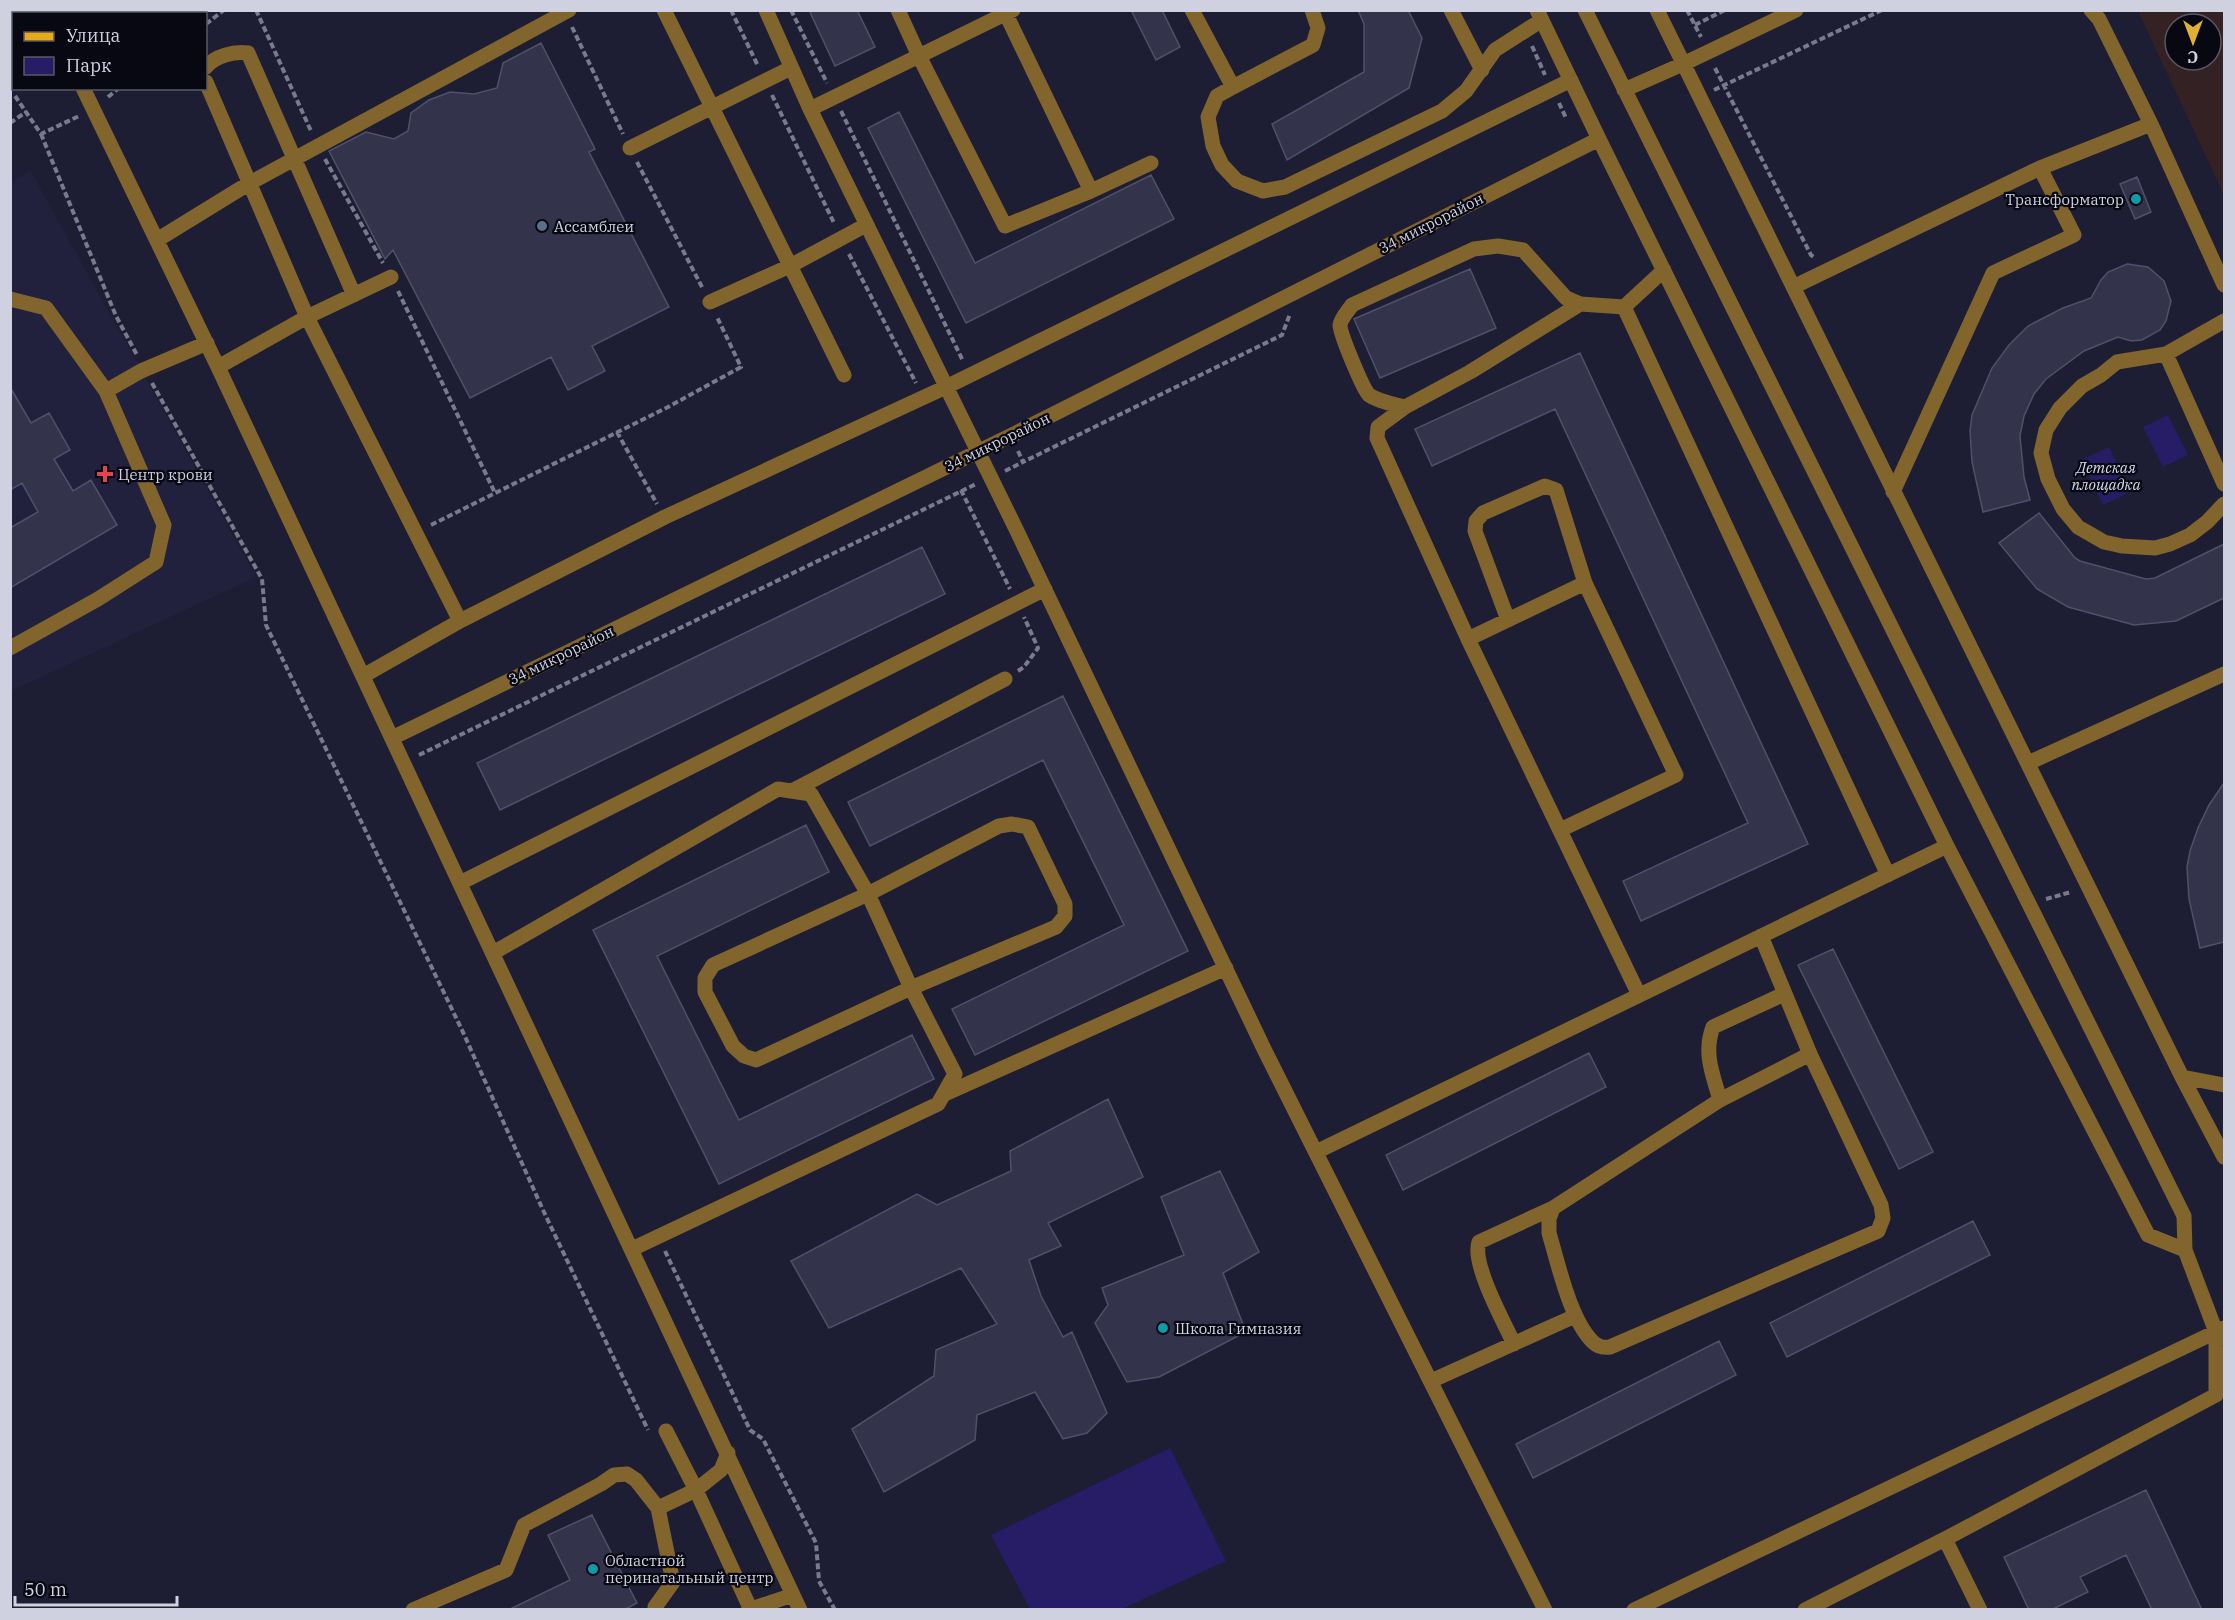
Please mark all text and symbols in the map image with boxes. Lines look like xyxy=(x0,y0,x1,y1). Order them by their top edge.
legend xyxy=(12,12,207,90)
north arrow xyxy=(2163,12,2223,72)
text: Улица xyxy=(66,24,121,47)
text: С xyxy=(2188,47,2198,67)
text: Парк xyxy=(66,54,112,77)
street label: 34 микрорайон xyxy=(1375,188,1487,258)
place label: Трансформатор xyxy=(2005,190,2124,209)
marker: Трансформатор xyxy=(2129,192,2143,206)
place label: Ассамблеи xyxy=(554,217,634,236)
marker: Ассамблеи xyxy=(535,219,549,233)
street label: 34 микрорайон xyxy=(941,408,1053,476)
park label: Детская площадка xyxy=(2071,458,2141,494)
marker: Центр крови xyxy=(96,465,114,483)
place label: Центр крови xyxy=(118,465,213,484)
street label: 34 микрорайон xyxy=(505,621,617,689)
place label: Школа Гимназия xyxy=(1175,1319,1301,1338)
marker: Школа Гимназия xyxy=(1156,1321,1170,1335)
place label: Областной перинатальный центр xyxy=(605,1551,774,1587)
marker: Областной перинатальный центр xyxy=(586,1562,600,1576)
scale bar xyxy=(15,1569,177,1607)
text: 50 m xyxy=(24,1578,67,1601)

